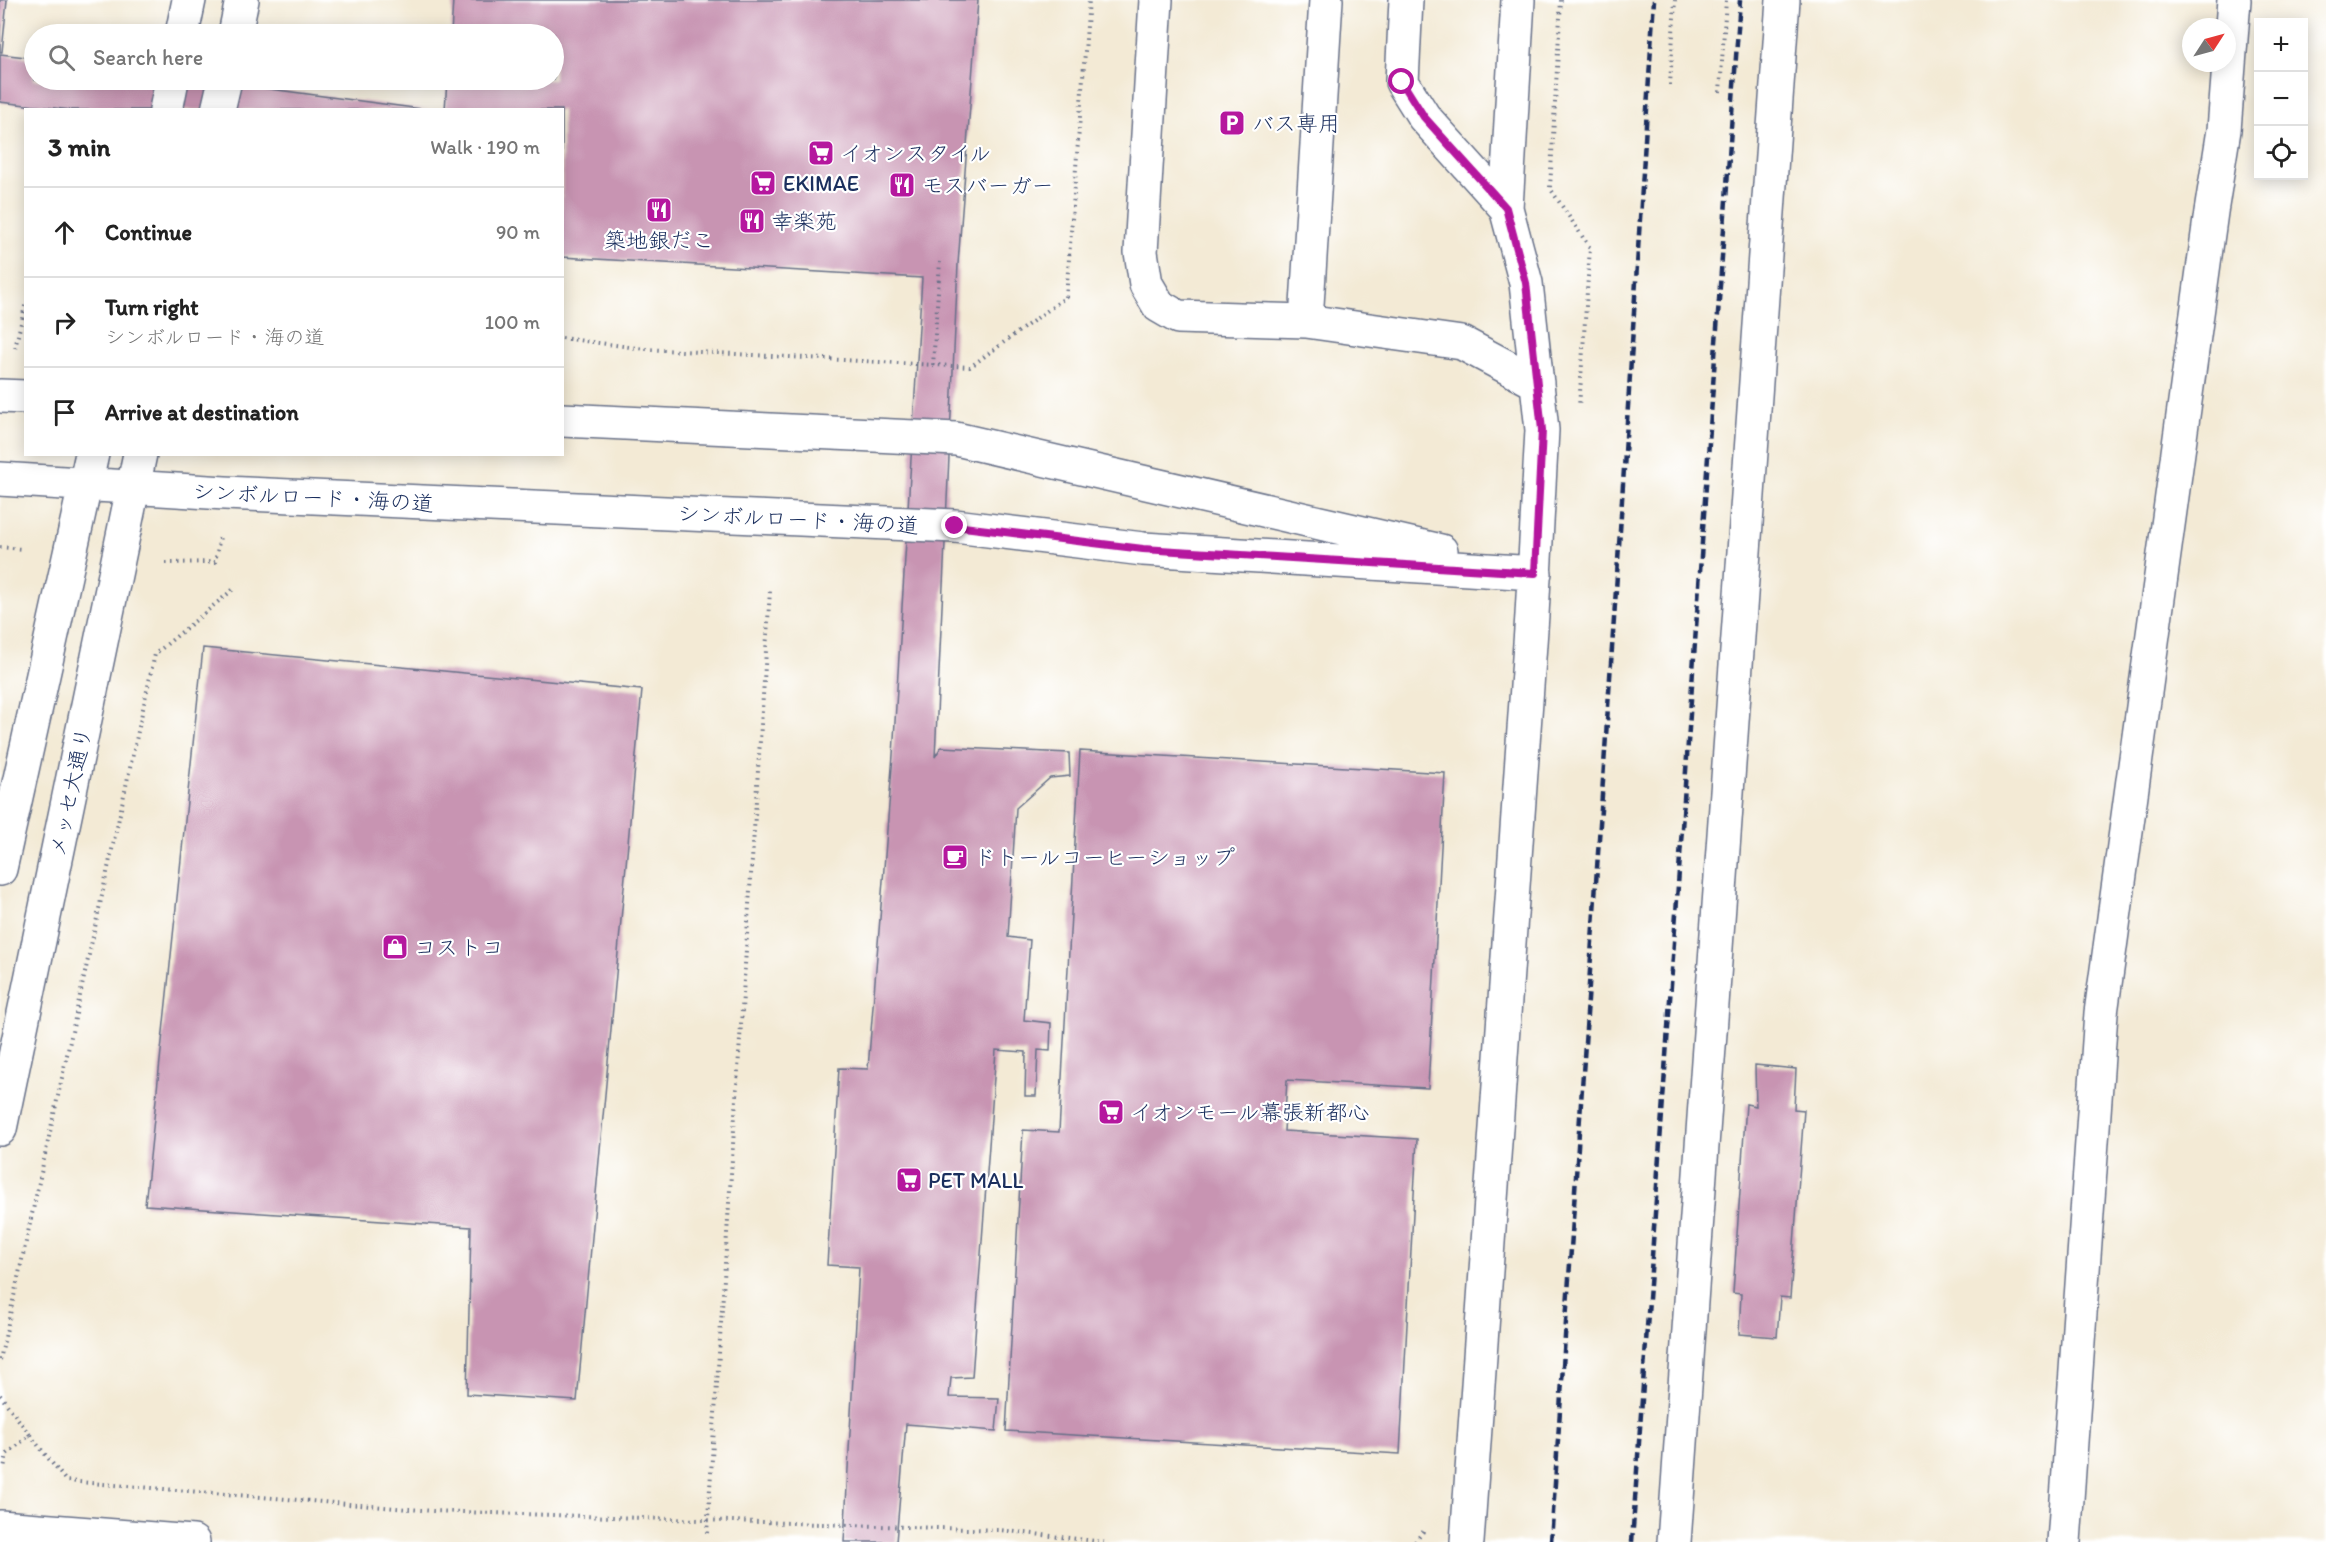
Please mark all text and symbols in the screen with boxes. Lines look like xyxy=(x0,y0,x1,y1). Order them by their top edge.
north arrow xyxy=(2182,18,2236,72)
map controls xyxy=(2254,18,2308,180)
button: + xyxy=(2254,18,2308,72)
search box xyxy=(24,24,564,90)
icon: search xyxy=(45,41,78,74)
text: Search here xyxy=(93,44,203,71)
route start xyxy=(1388,68,1414,94)
button: − xyxy=(2254,72,2308,126)
parking icon: バス専用 xyxy=(1217,108,1247,138)
place label: バス専用 xyxy=(1252,110,1340,137)
button: locate xyxy=(2254,126,2308,180)
text: 3 min xyxy=(48,131,110,163)
text: Walk · 190 m xyxy=(430,135,540,159)
supermarket icon: イオンスタイル xyxy=(806,138,836,168)
place label: イオンスタイル xyxy=(840,140,991,167)
supermarket icon: EKIMAE xyxy=(748,168,778,198)
place label: EKIMAE xyxy=(783,170,859,197)
restaurant icon: モスバーガー xyxy=(887,170,917,200)
place label: モスバーガー xyxy=(922,172,1054,199)
restaurant icon: 築地銀だこ xyxy=(644,195,674,225)
restaurant icon: 幸楽苑 xyxy=(737,206,767,236)
place label: 幸楽苑 xyxy=(771,208,837,235)
icon: ahead xyxy=(48,216,81,249)
text: Continue xyxy=(105,219,192,246)
text: 90 m xyxy=(496,220,540,244)
place label: 築地銀だこ xyxy=(604,227,714,254)
text: Turn right xyxy=(105,294,199,321)
icon: right xyxy=(48,306,81,339)
text: 100 m xyxy=(485,310,540,334)
text: シンボルロード・海の道 xyxy=(105,325,325,349)
icon: arrive xyxy=(48,396,81,429)
text: Arrive at destination xyxy=(105,399,299,426)
street label: シンボルロード・海の道 xyxy=(192,478,434,517)
street label: シンボルロード・海の道 xyxy=(677,500,919,539)
route end xyxy=(941,512,967,538)
street label: メッセ大通り xyxy=(44,725,97,859)
cafe icon: ドトールコーヒーショップ xyxy=(940,842,970,872)
place label: ドトールコーヒーショップ xyxy=(974,844,1235,871)
shop icon: コストコ xyxy=(380,932,410,962)
place label: コストコ xyxy=(414,934,504,961)
supermarket icon: イオンモール幕張新都心 xyxy=(1096,1097,1126,1127)
place label: イオンモール幕張新都心 xyxy=(1130,1099,1370,1126)
supermarket icon: PET MALL xyxy=(894,1165,924,1195)
place label: PET MALL xyxy=(928,1167,1023,1194)

